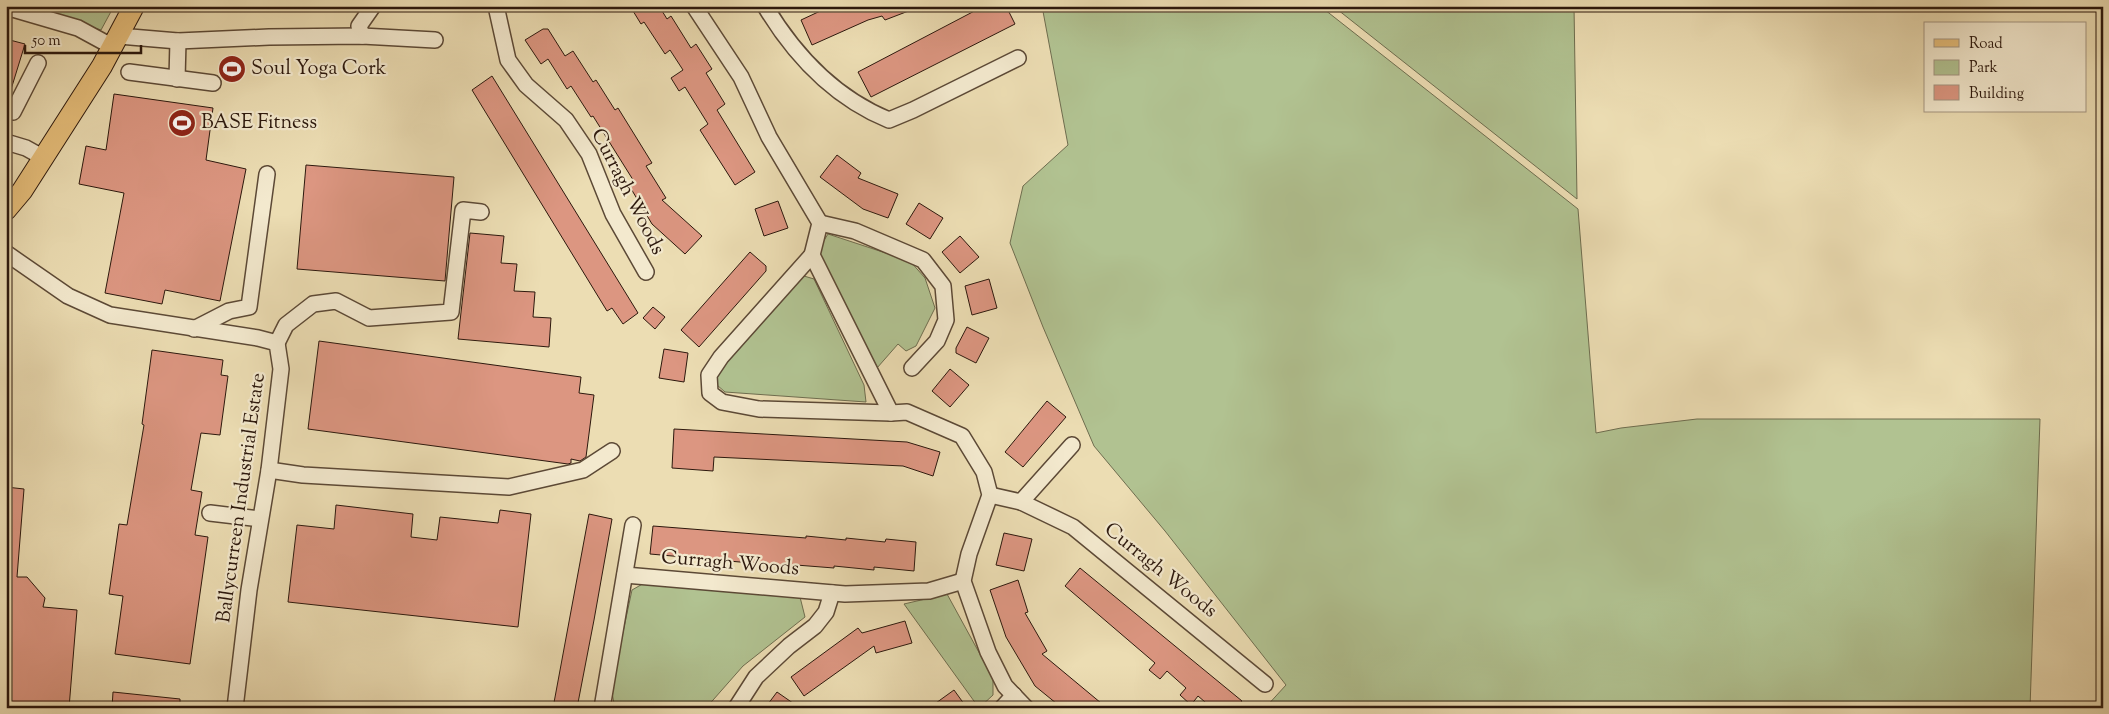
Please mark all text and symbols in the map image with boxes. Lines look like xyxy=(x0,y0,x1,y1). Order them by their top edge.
scale bar xyxy=(25,22,141,54)
legend xyxy=(1924,22,2086,112)
text: 50 m xyxy=(31,31,61,52)
text: Road xyxy=(1969,34,2003,55)
sports icon: Soul Yoga Cork xyxy=(217,54,247,84)
place label: Soul Yoga Cork xyxy=(251,55,387,84)
text: Park xyxy=(1969,58,1998,79)
text: Building xyxy=(1969,84,2024,105)
sports icon: BASE Fitness xyxy=(167,108,197,138)
place label: BASE Fitness xyxy=(201,109,317,138)
street label: Curragh Woods xyxy=(583,124,671,260)
street label: Ballycurreen Industrial Estate xyxy=(210,371,274,625)
street label: Curragh Woods xyxy=(1097,516,1223,626)
street label: Curragh Woods xyxy=(660,544,800,584)

